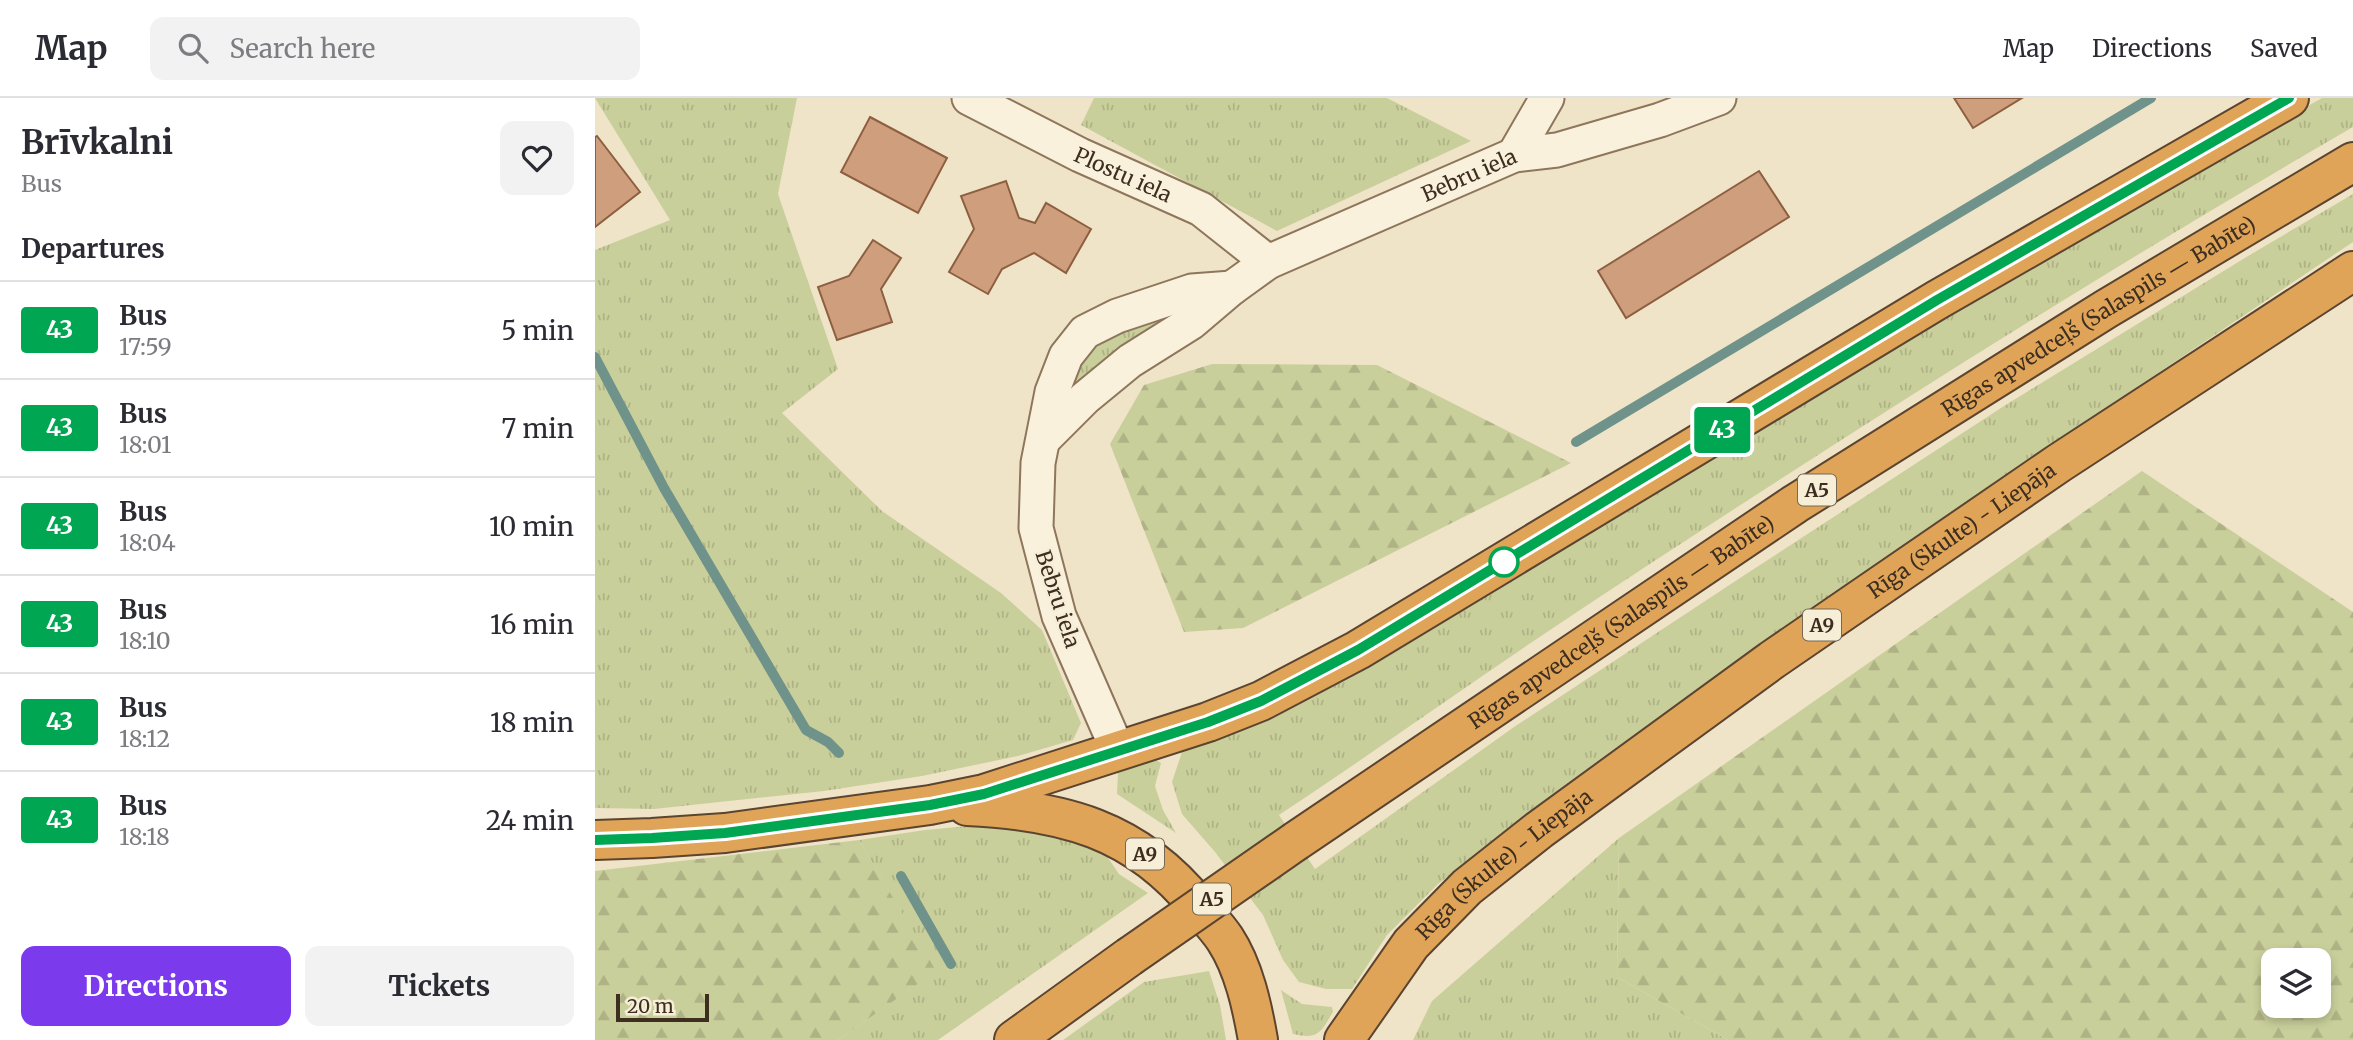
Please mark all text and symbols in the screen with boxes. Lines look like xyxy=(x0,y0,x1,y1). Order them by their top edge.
search box xyxy=(150,17,640,80)
text: Map xyxy=(35,28,108,69)
icon: search xyxy=(174,29,212,67)
text: Search here xyxy=(230,32,375,65)
text: Map xyxy=(2003,33,2054,64)
text: Directions xyxy=(2092,33,2212,64)
text: Saved xyxy=(2250,33,2318,64)
button: heart xyxy=(500,121,574,195)
text: Brīvkalni xyxy=(21,122,173,163)
street label: Plostu iela xyxy=(1070,141,1176,208)
street label: Bebru iela xyxy=(1417,142,1521,207)
text: Bus xyxy=(21,169,62,198)
street label: Rīgas apvedceļš (Salaspils — Babīte) xyxy=(1936,210,2260,422)
text: Departures xyxy=(21,232,165,265)
text: Bus xyxy=(119,299,167,332)
text: 43 xyxy=(46,314,73,345)
text: 5 min xyxy=(501,314,574,347)
text: 17:59 xyxy=(119,332,172,361)
text: Bus xyxy=(119,397,167,430)
line badge: 43 xyxy=(1691,407,1753,453)
text: 43 xyxy=(46,412,73,443)
text: 7 min xyxy=(502,412,574,445)
text: 43 xyxy=(1708,414,1736,445)
text: 18:01 xyxy=(119,430,171,459)
street label: Rīga (Skulte) - Liepāja xyxy=(1862,456,2061,604)
road number: A5 xyxy=(1798,474,1836,506)
text: Bus xyxy=(119,495,167,528)
street label: Rīgas apvedceļš (Salaspils — Babīte) xyxy=(1463,509,1779,735)
text: 43 xyxy=(46,510,73,541)
text: 10 min xyxy=(489,510,574,543)
text: 18:04 xyxy=(119,528,176,557)
street label: Bebru iela xyxy=(1030,547,1086,651)
unlabelled marker xyxy=(1489,547,1519,577)
text: Bus xyxy=(119,593,167,626)
text: 43 xyxy=(46,608,73,639)
text: 16 min xyxy=(490,608,574,641)
road number: A9 xyxy=(1803,610,1841,640)
text: 18:10 xyxy=(119,626,171,655)
text: Bus xyxy=(119,691,167,724)
text: 43 xyxy=(46,706,73,737)
text: 18 min xyxy=(490,706,574,739)
text: 18:12 xyxy=(119,724,170,753)
street label: Rīga (Skulte) - Liepāja xyxy=(1410,782,1597,945)
text: Bus xyxy=(119,789,167,822)
text: 43 xyxy=(46,804,73,835)
text: 24 min xyxy=(486,804,574,837)
text: 18:18 xyxy=(119,822,170,851)
road number: A9 xyxy=(1126,838,1164,870)
road number: A5 xyxy=(1193,884,1231,914)
button: Directions xyxy=(21,946,291,1026)
button: Tickets xyxy=(305,946,574,1026)
map controls xyxy=(2261,948,2331,1018)
button: layers xyxy=(2261,948,2331,1018)
scale bar xyxy=(616,991,709,1023)
text: 20 m xyxy=(627,994,674,1018)

